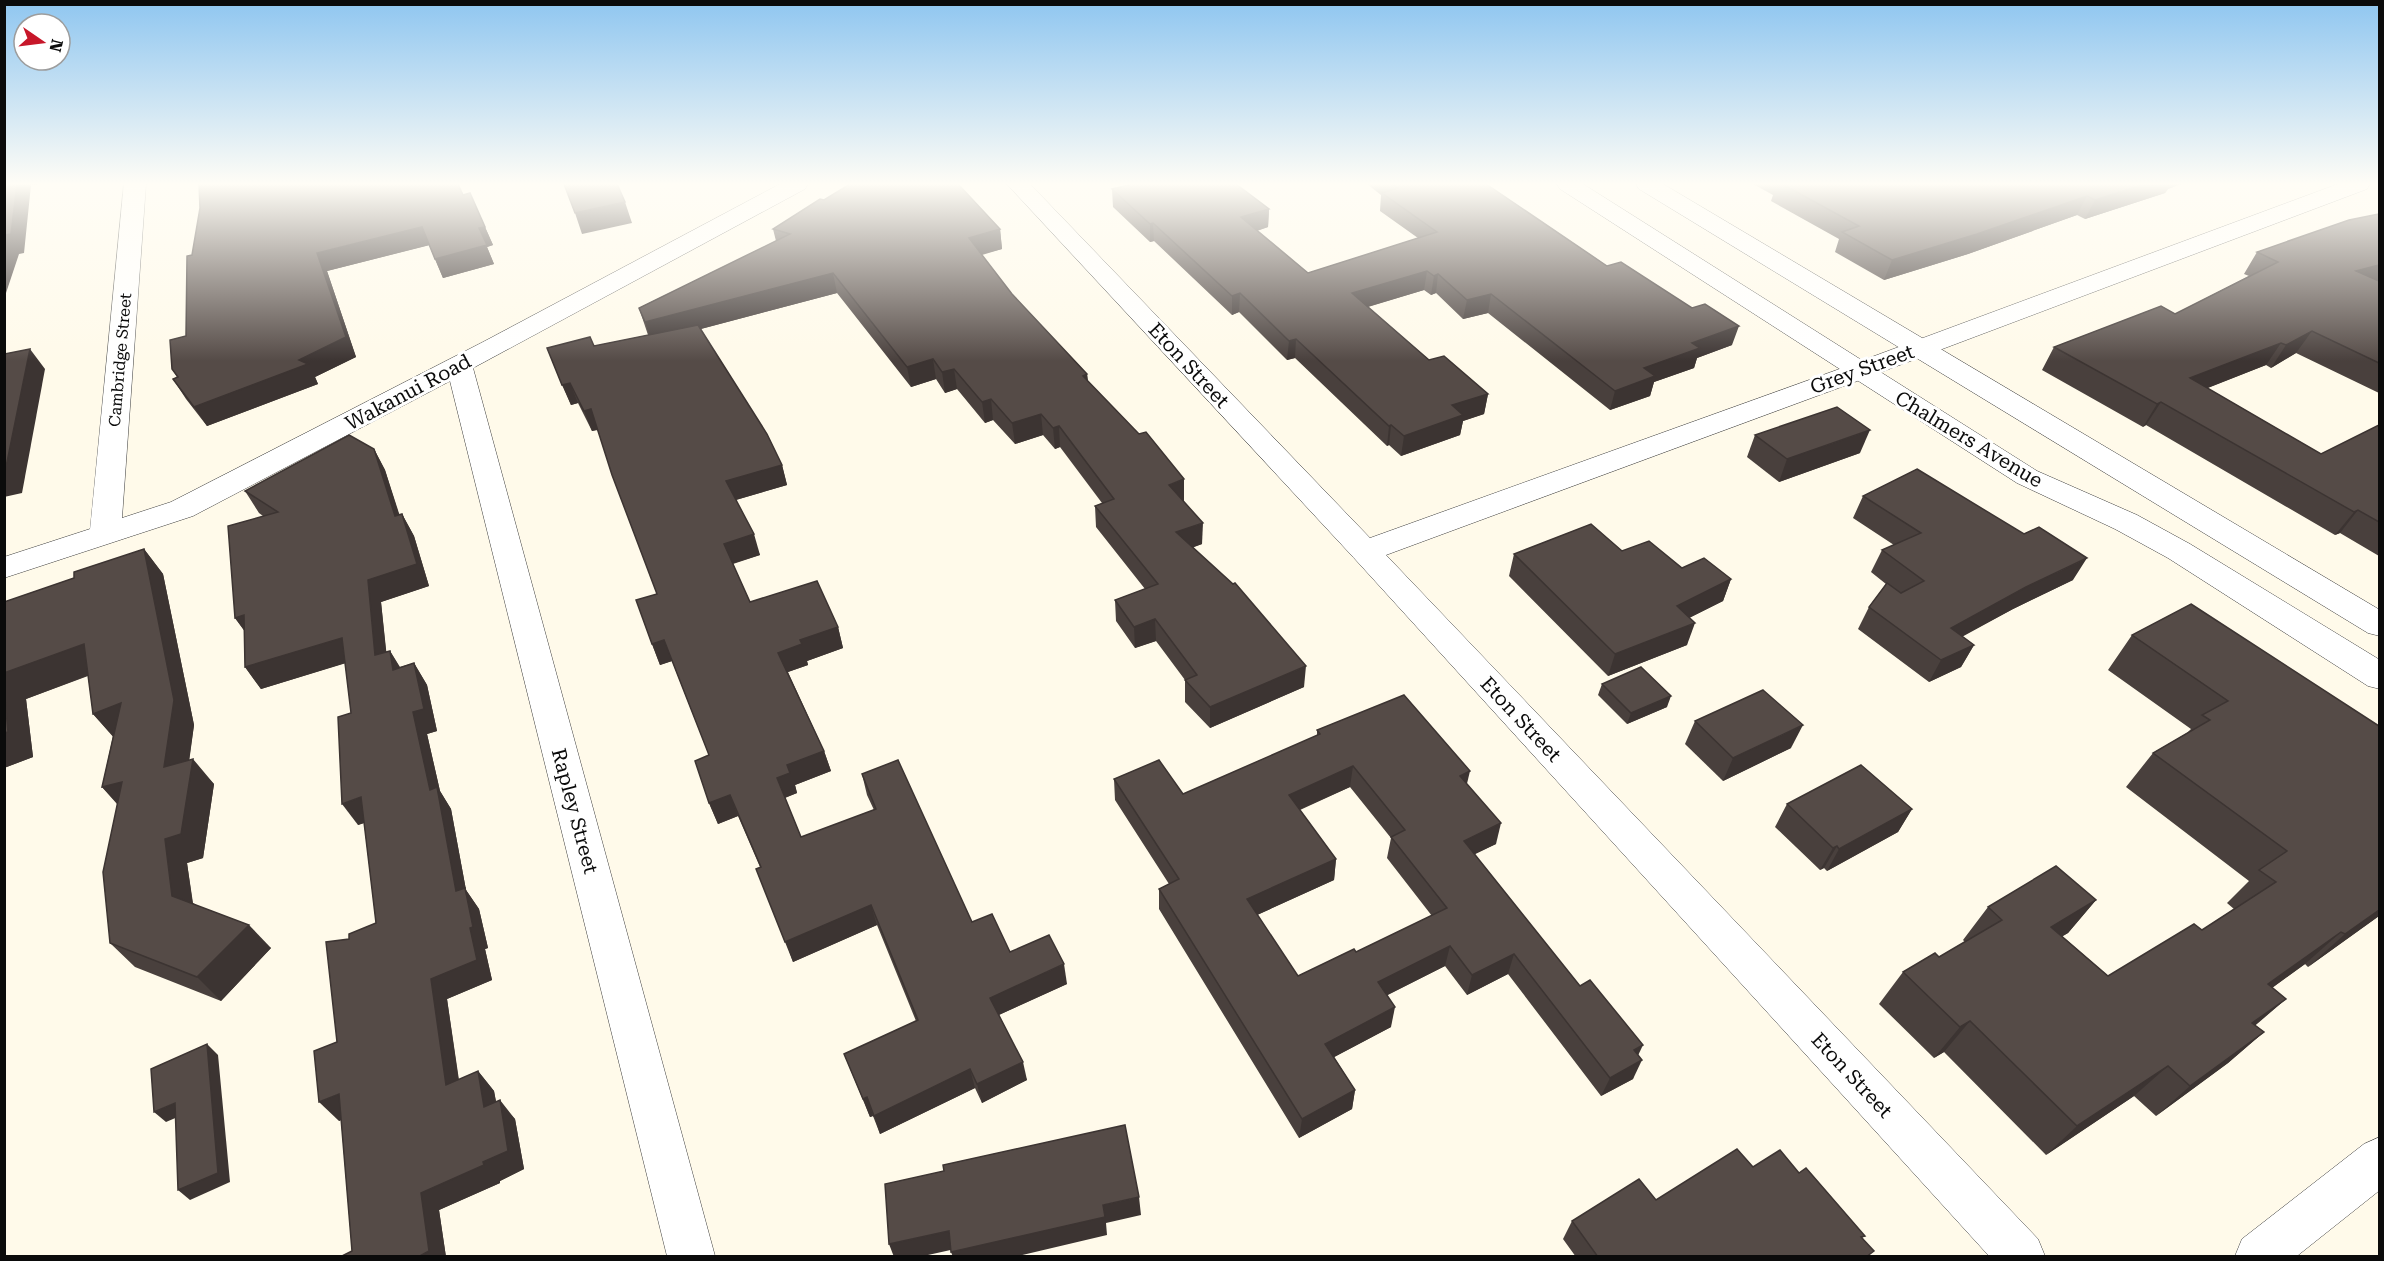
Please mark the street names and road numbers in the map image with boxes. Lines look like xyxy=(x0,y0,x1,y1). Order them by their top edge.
street label: Cambridge Street xyxy=(105,292,135,428)
street label: Eton Street xyxy=(1144,317,1235,413)
street label: Grey Street xyxy=(1807,339,1918,399)
street label: Wakanui Road xyxy=(341,349,475,435)
street label: Chalmers Avenue xyxy=(1891,385,2047,493)
street label: Eton Street xyxy=(1476,671,1567,767)
street label: Rapley Street xyxy=(547,746,603,877)
street label: Eton Street xyxy=(1807,1027,1898,1123)

